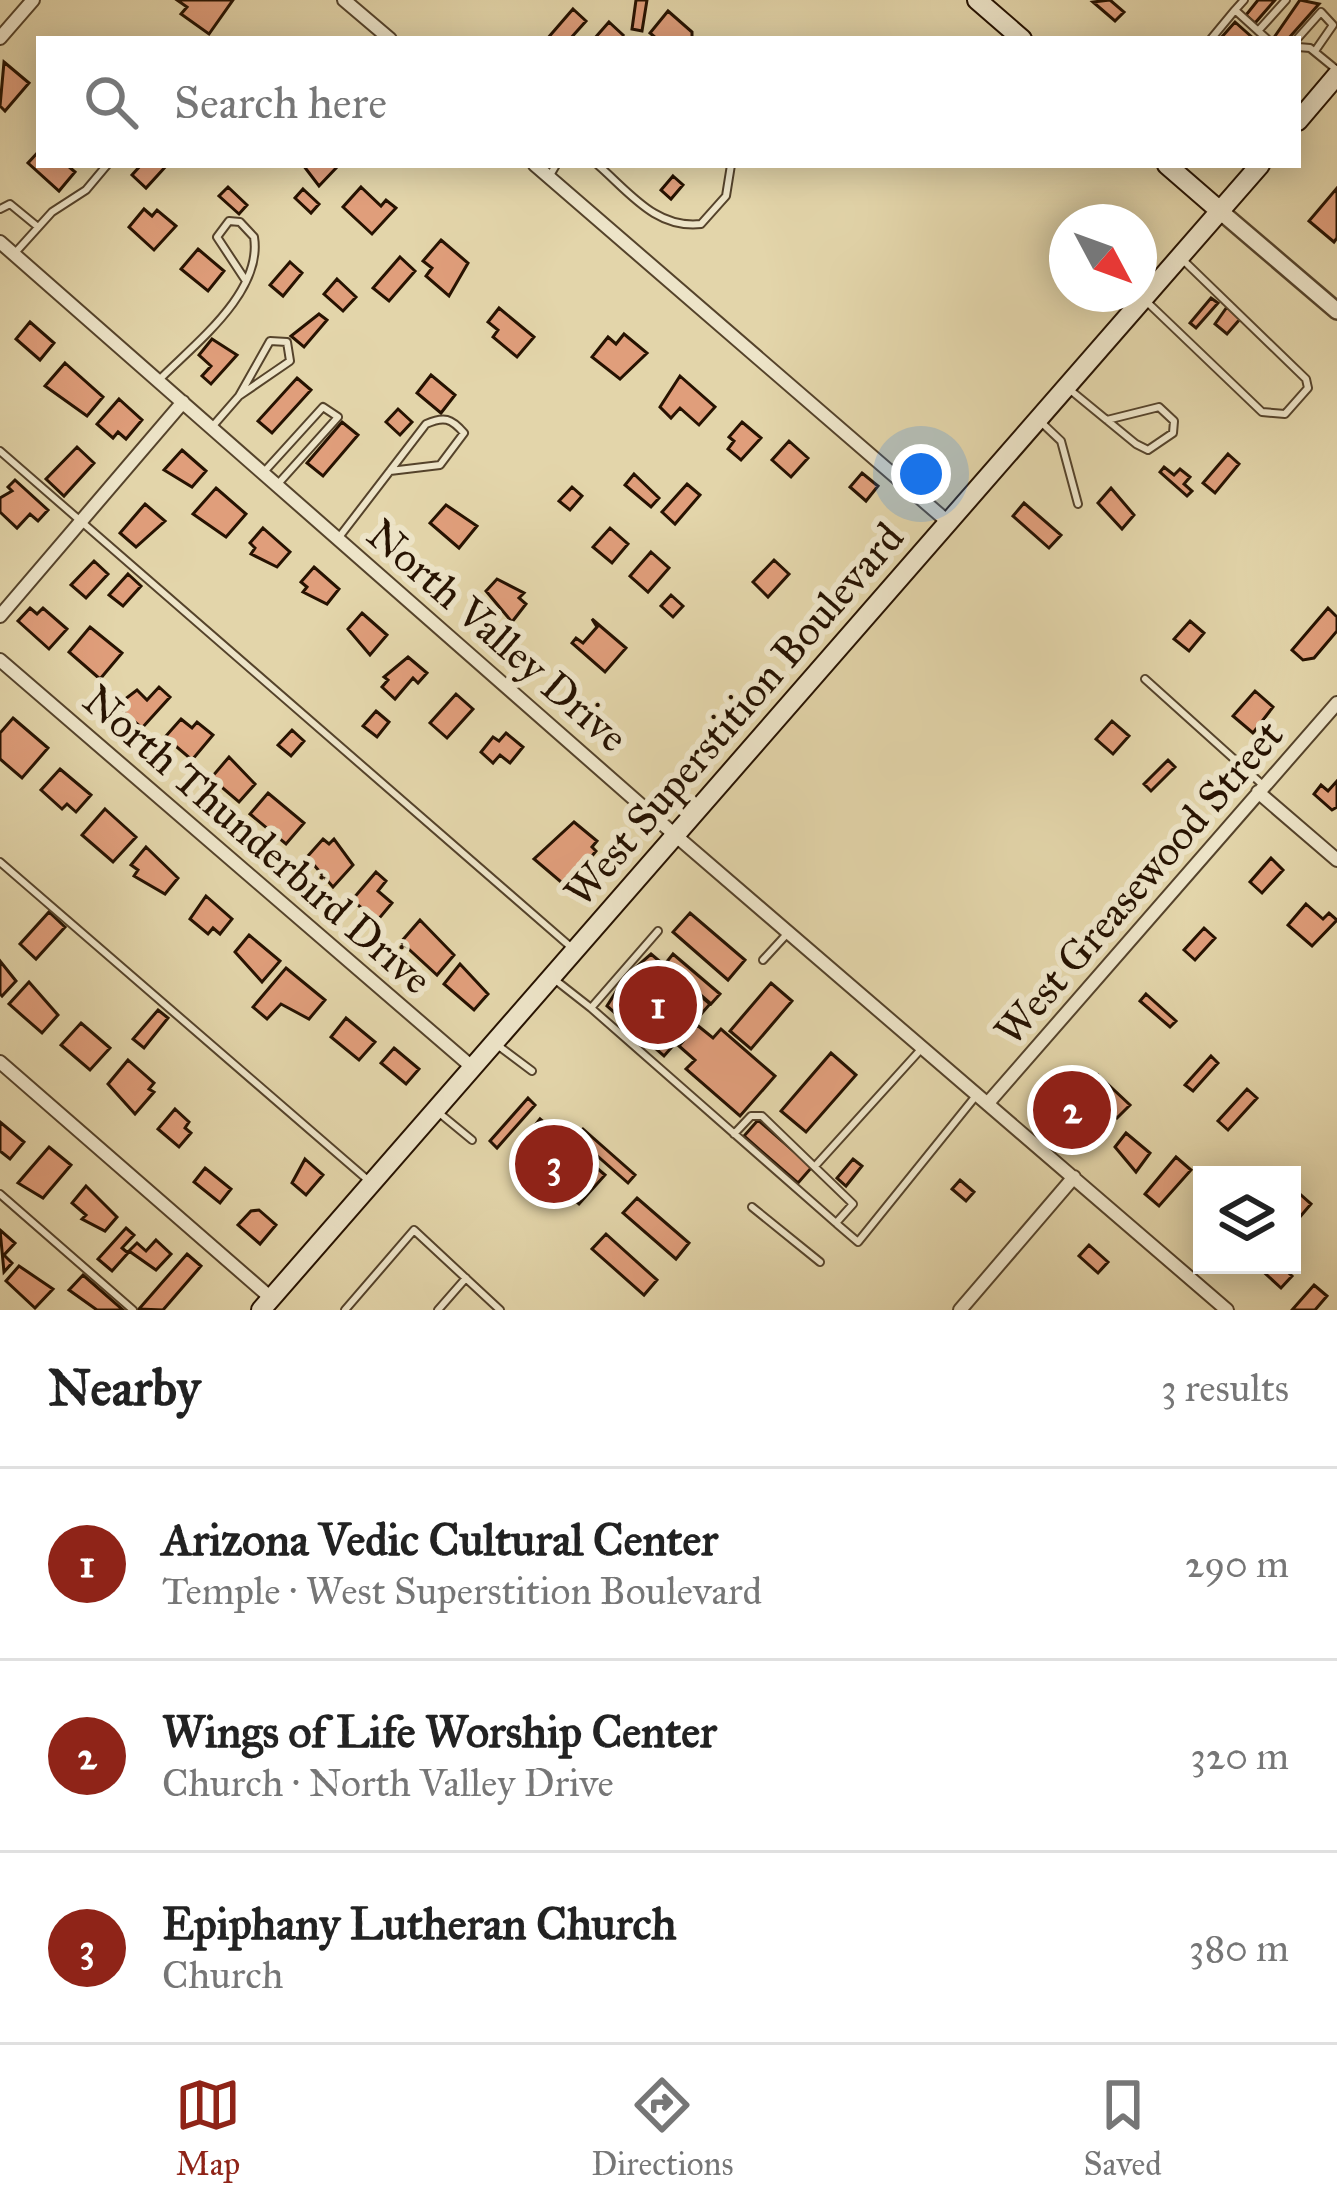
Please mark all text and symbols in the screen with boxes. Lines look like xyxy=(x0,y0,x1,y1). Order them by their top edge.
search box xyxy=(36,36,1301,168)
icon: search xyxy=(78,69,144,135)
text: Search here xyxy=(174,75,387,130)
north arrow xyxy=(1049,204,1157,312)
your location xyxy=(891,444,951,504)
street label: North Valley Drive xyxy=(356,508,638,763)
street label: West Superstition Boulevard xyxy=(553,512,915,917)
street label: North Thunderbird Drive xyxy=(72,674,442,1005)
street label: West Greasewood Street xyxy=(983,709,1294,1056)
pin: 1 xyxy=(619,960,697,1050)
pin: 2 xyxy=(1033,1065,1111,1155)
pin: 3 xyxy=(515,1119,593,1209)
map controls xyxy=(1193,1166,1301,1274)
button: layers xyxy=(1193,1166,1301,1274)
text: Nearby xyxy=(48,1357,200,1419)
text: 3 results xyxy=(1161,1364,1289,1412)
text: Arizona Vedic Cultural Center xyxy=(162,1512,718,1567)
text: 1 xyxy=(79,1540,95,1588)
text: 290 m xyxy=(1185,1540,1289,1588)
text: Temple · West Superstition Boulevard xyxy=(162,1567,762,1615)
text: Wings of Life Worship Center xyxy=(162,1704,717,1759)
text: 2 xyxy=(77,1732,97,1780)
text: 320 m xyxy=(1190,1732,1289,1780)
text: Church · North Valley Drive xyxy=(162,1759,614,1807)
text: Epiphany Lutheran Church xyxy=(162,1896,676,1951)
text: 3 xyxy=(79,1924,95,1972)
text: 380 m xyxy=(1189,1924,1289,1972)
text: Church xyxy=(162,1951,283,1999)
tab: Map xyxy=(175,2072,241,2184)
tab: Directions xyxy=(591,2072,733,2184)
tab: Saved xyxy=(1084,2072,1162,2184)

